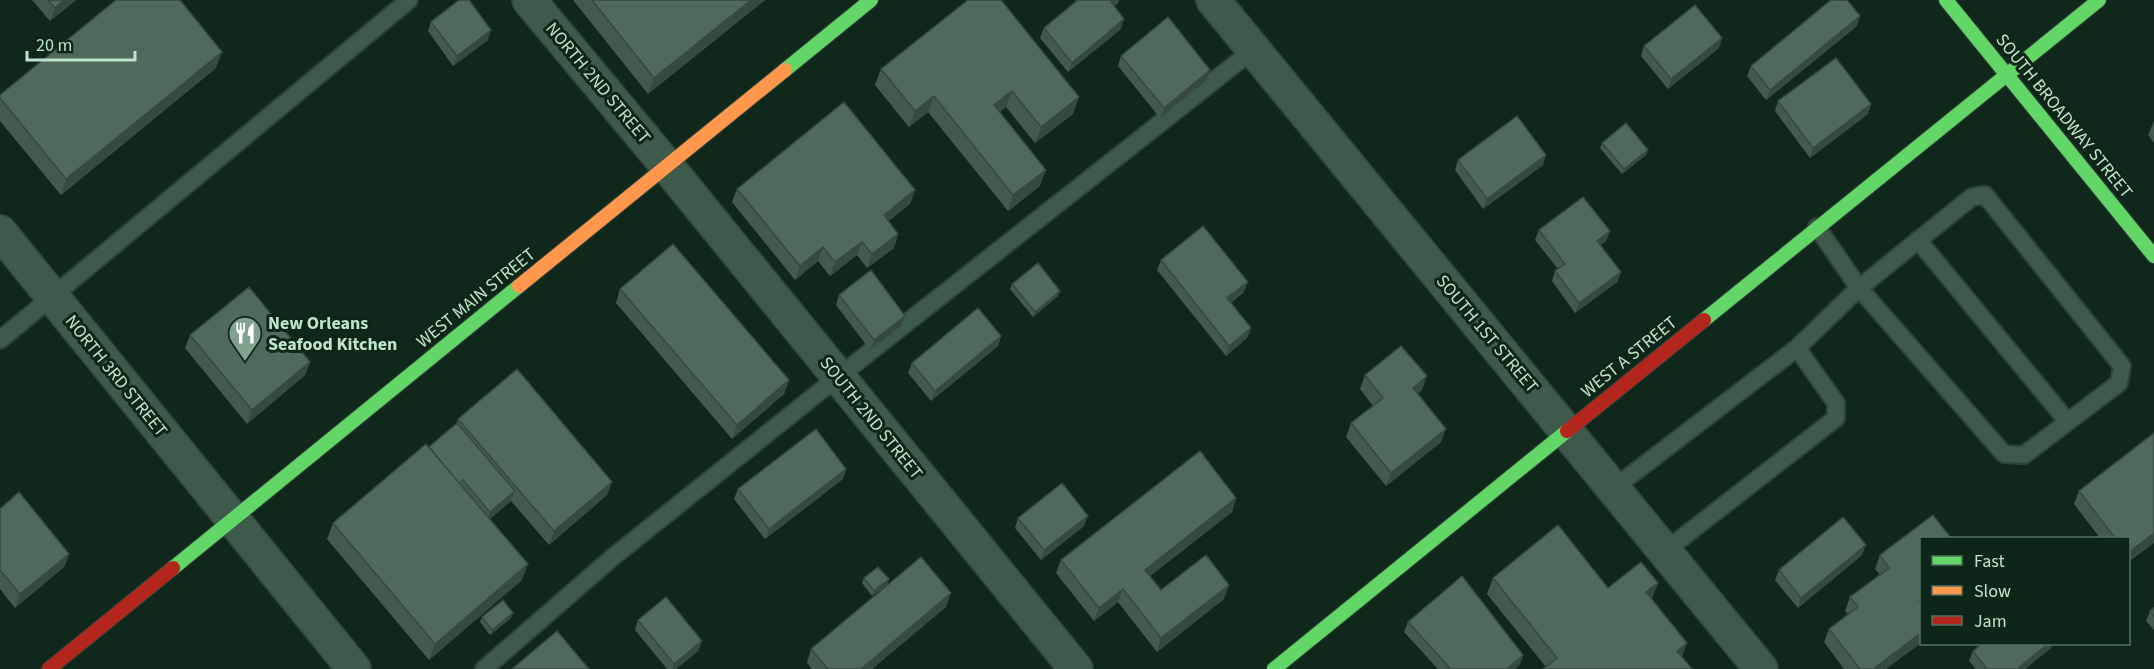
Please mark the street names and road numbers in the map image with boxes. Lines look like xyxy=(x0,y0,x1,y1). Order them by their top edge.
street label: NORTH 2ND STREET xyxy=(540,17,657,149)
street label: SOUTH BROADWAY STREET xyxy=(1990,28,2138,204)
street label: WEST MAIN STREET xyxy=(411,242,541,354)
street label: SOUTH 1ST STREET xyxy=(1430,270,1544,399)
street label: NORTH 3RD STREET xyxy=(59,310,173,443)
street label: WEST A STREET xyxy=(1576,310,1683,404)
street label: SOUTH 2ND STREET xyxy=(814,351,929,485)

